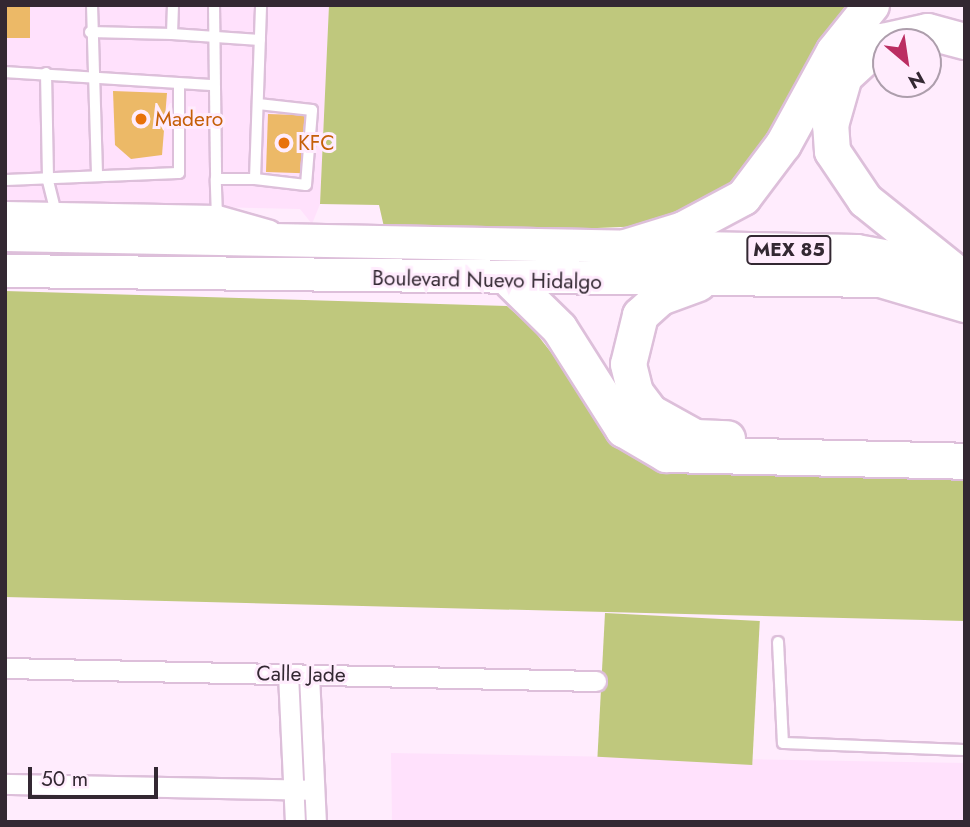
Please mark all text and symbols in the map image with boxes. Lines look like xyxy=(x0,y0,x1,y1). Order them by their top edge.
north arrow xyxy=(872,28,942,98)
text: N xyxy=(903,65,930,96)
place label: Madero xyxy=(155,106,223,132)
marker: Madero xyxy=(133,111,149,127)
place label: KFC xyxy=(298,130,335,156)
marker: KFC xyxy=(276,135,292,151)
road number: MEX 85 xyxy=(745,234,833,266)
street label: Boulevard Nuevo Hidalgo xyxy=(372,265,602,295)
street label: Calle Jade xyxy=(256,661,346,687)
scale bar xyxy=(32,754,161,798)
text: 50 m xyxy=(41,764,88,794)

